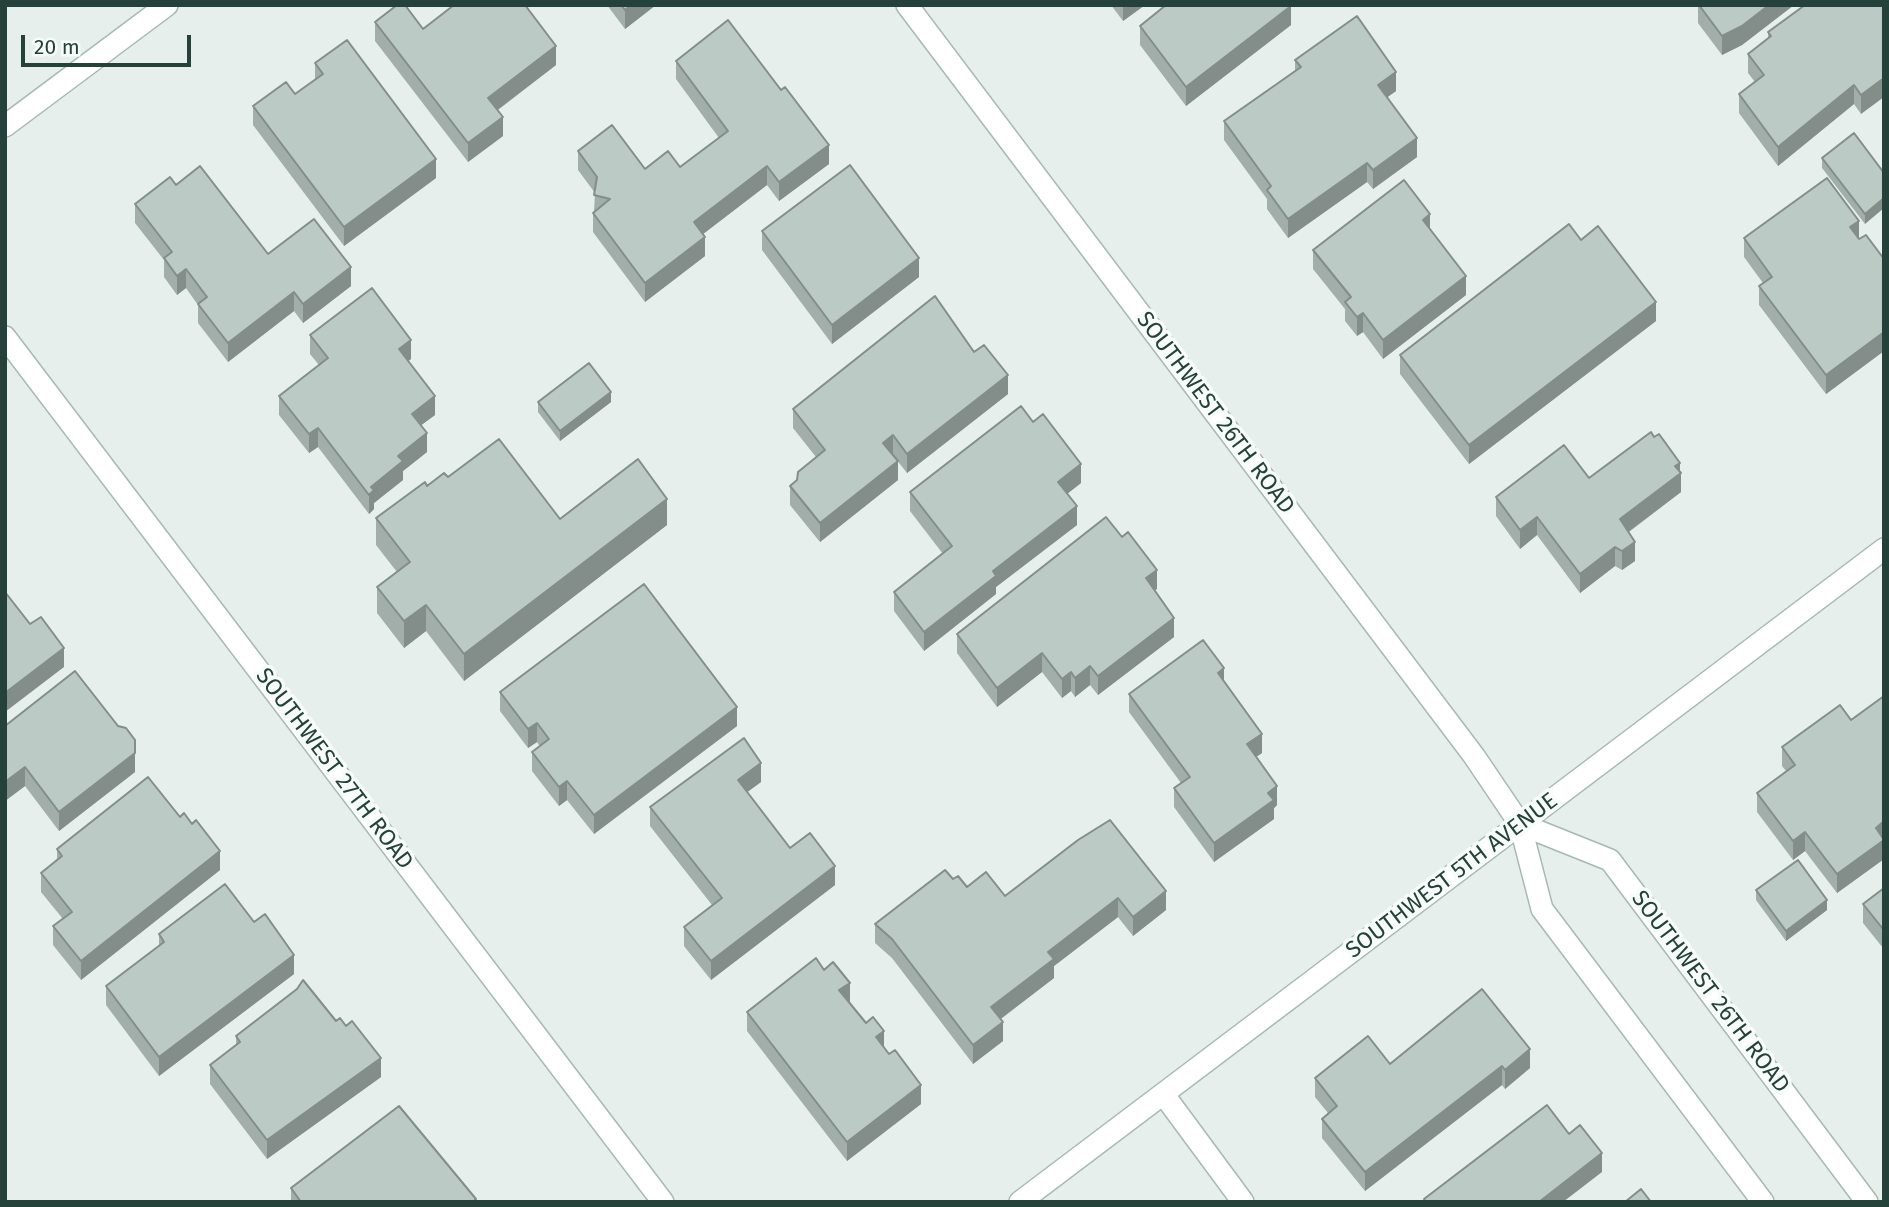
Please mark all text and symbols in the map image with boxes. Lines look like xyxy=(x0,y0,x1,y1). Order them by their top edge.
scale bar xyxy=(24,21,194,65)
text: 20 m xyxy=(34,34,80,60)
street label: SOUTHWEST 26TH ROAD xyxy=(1130,307,1300,519)
street label: SOUTHWEST 27TH ROAD xyxy=(249,663,419,875)
street label: SOUTHWEST 5TH AVENUE xyxy=(1341,787,1563,965)
street label: SOUTHWEST 26TH ROAD xyxy=(1625,886,1795,1098)

